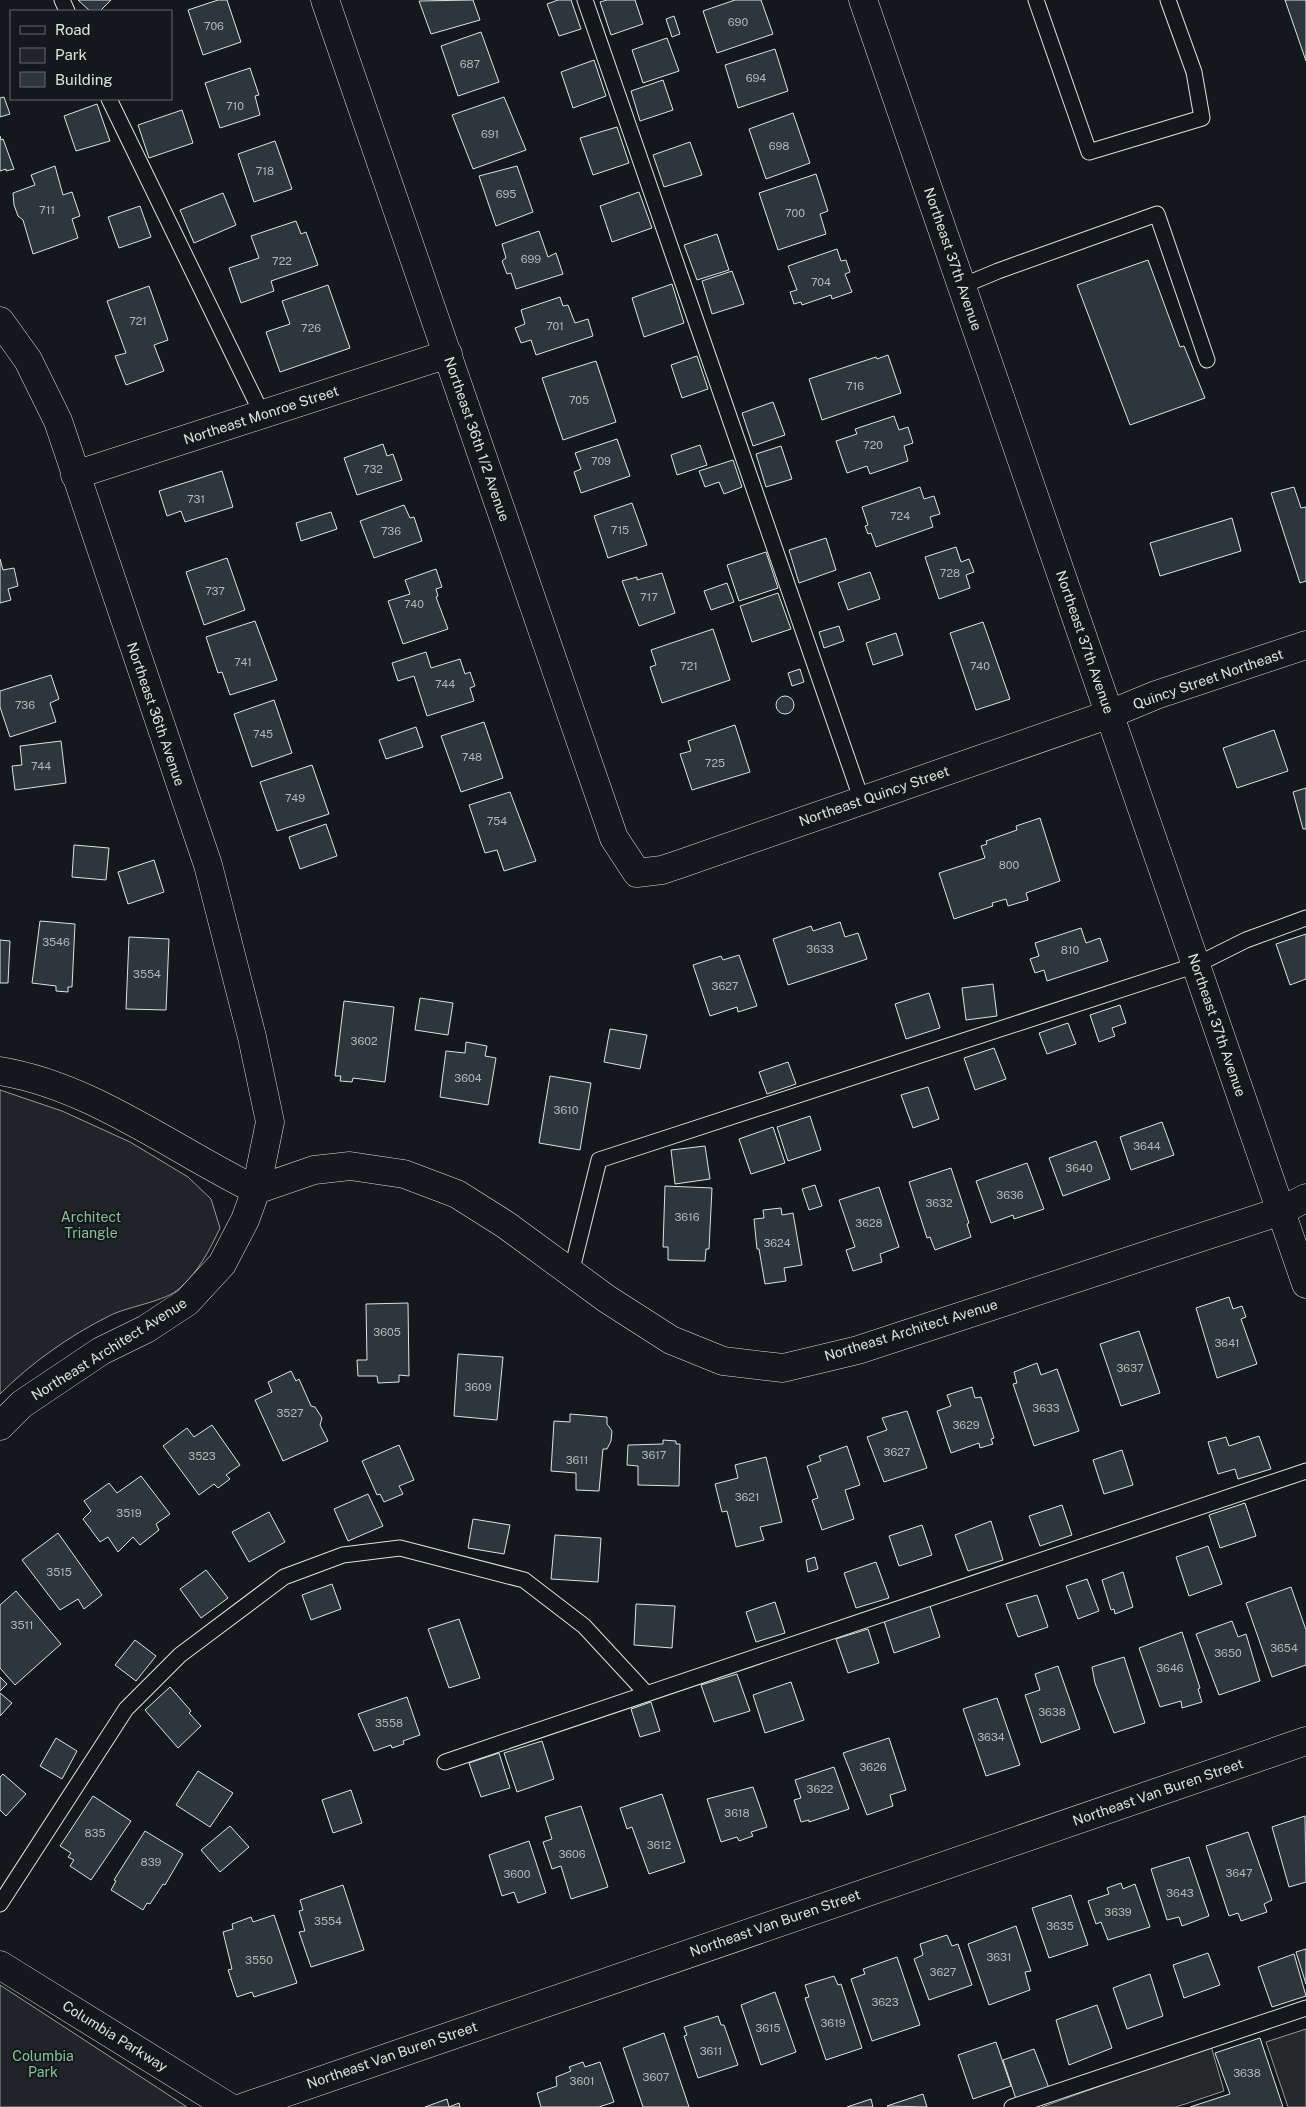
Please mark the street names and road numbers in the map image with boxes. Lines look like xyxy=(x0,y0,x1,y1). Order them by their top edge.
street label: Northeast 37th Avenue xyxy=(921,185,985,333)
street label: Northeast 36th 1/2 Avenue xyxy=(441,354,513,524)
street label: Northeast Monroe Street xyxy=(181,382,341,448)
street label: Northeast 37th Avenue xyxy=(1053,568,1117,716)
street label: Northeast 36th Avenue xyxy=(124,640,188,788)
street label: Quincy Street Northeast xyxy=(1131,646,1285,712)
street label: Northeast Quincy Street xyxy=(797,763,951,829)
street label: Northeast 37th Avenue xyxy=(1185,951,1249,1099)
street label: Northeast Architect Avenue xyxy=(28,1294,190,1404)
street label: Northeast Architect Avenue xyxy=(822,1296,1000,1364)
street label: Northeast Van Buren Street xyxy=(1071,1755,1245,1829)
street label: Northeast Van Buren Street xyxy=(688,1886,862,1960)
street label: Columbia Parkway xyxy=(60,1997,171,2075)
street label: Northeast Van Buren Street xyxy=(305,2018,479,2092)

